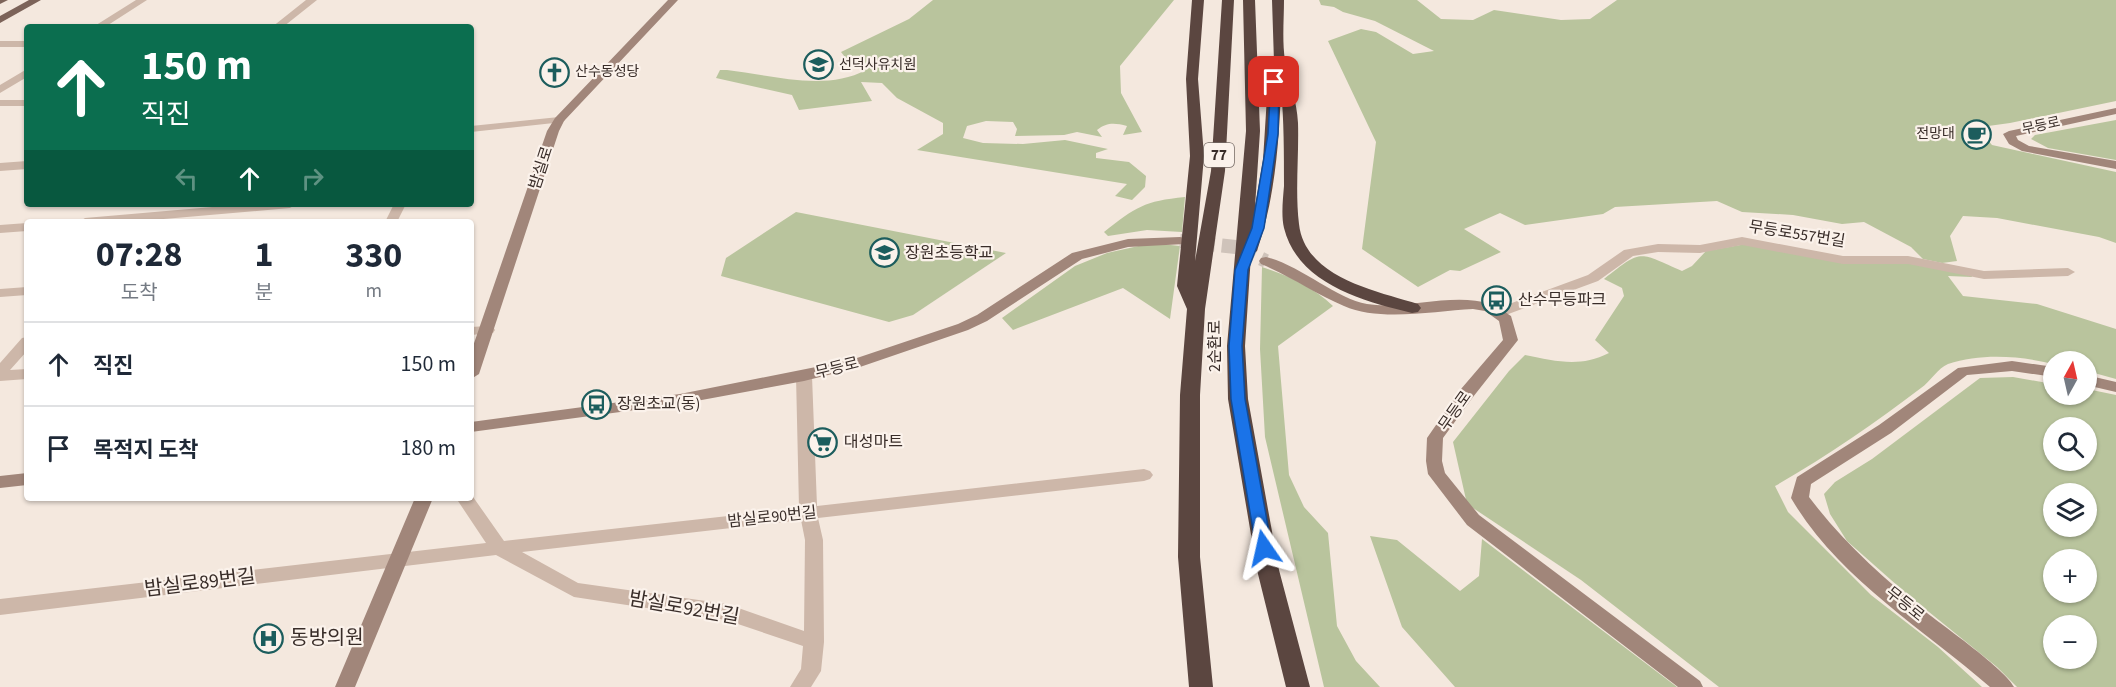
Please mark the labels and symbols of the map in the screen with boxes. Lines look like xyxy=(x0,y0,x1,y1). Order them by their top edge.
school or university icon: 선덕사유치원 xyxy=(802,49,834,81)
place label: 선덕사유치원 xyxy=(839,55,916,75)
church icon: 산수동성당 xyxy=(538,56,570,88)
pin xyxy=(1248,56,1299,107)
place label: 산수동성당 xyxy=(575,62,640,82)
street label: 무등로 xyxy=(2020,112,2062,140)
cafe icon: 전망대 xyxy=(1960,118,1992,150)
place label: 전망대 xyxy=(1916,124,1955,144)
street label: 밤실로 xyxy=(524,143,558,192)
road number: 77 xyxy=(1204,143,1234,167)
street label: 무등로557번길 xyxy=(1747,216,1847,252)
school or university icon: 장원초등학교 xyxy=(868,237,900,269)
place label: 장원초등학교 xyxy=(905,242,993,264)
bus stop icon: 산수무등파크 xyxy=(1481,284,1513,316)
place label: 산수무등파크 xyxy=(1518,289,1606,311)
street label: 2순환로 xyxy=(1204,320,1226,372)
north arrow xyxy=(2043,351,2097,405)
street label: 무등로 xyxy=(813,352,861,384)
street label: 무등로 xyxy=(1433,386,1477,435)
bus stop icon: 장원초교(동) xyxy=(580,388,612,420)
place label: 장원초교(동) xyxy=(617,393,700,415)
supermarket icon: 대성마트 xyxy=(807,426,839,458)
place label: 대성마트 xyxy=(844,431,903,453)
street label: 밤실로90번길 xyxy=(726,501,818,533)
position arrow xyxy=(1232,516,1296,580)
street label: 밤실로89번길 xyxy=(143,562,257,604)
street label: 무등로 xyxy=(1881,582,1929,627)
street label: 밤실로92번길 xyxy=(626,584,742,632)
hospital icon: 동방의원 xyxy=(253,622,285,654)
place label: 동방의원 xyxy=(290,624,364,652)

